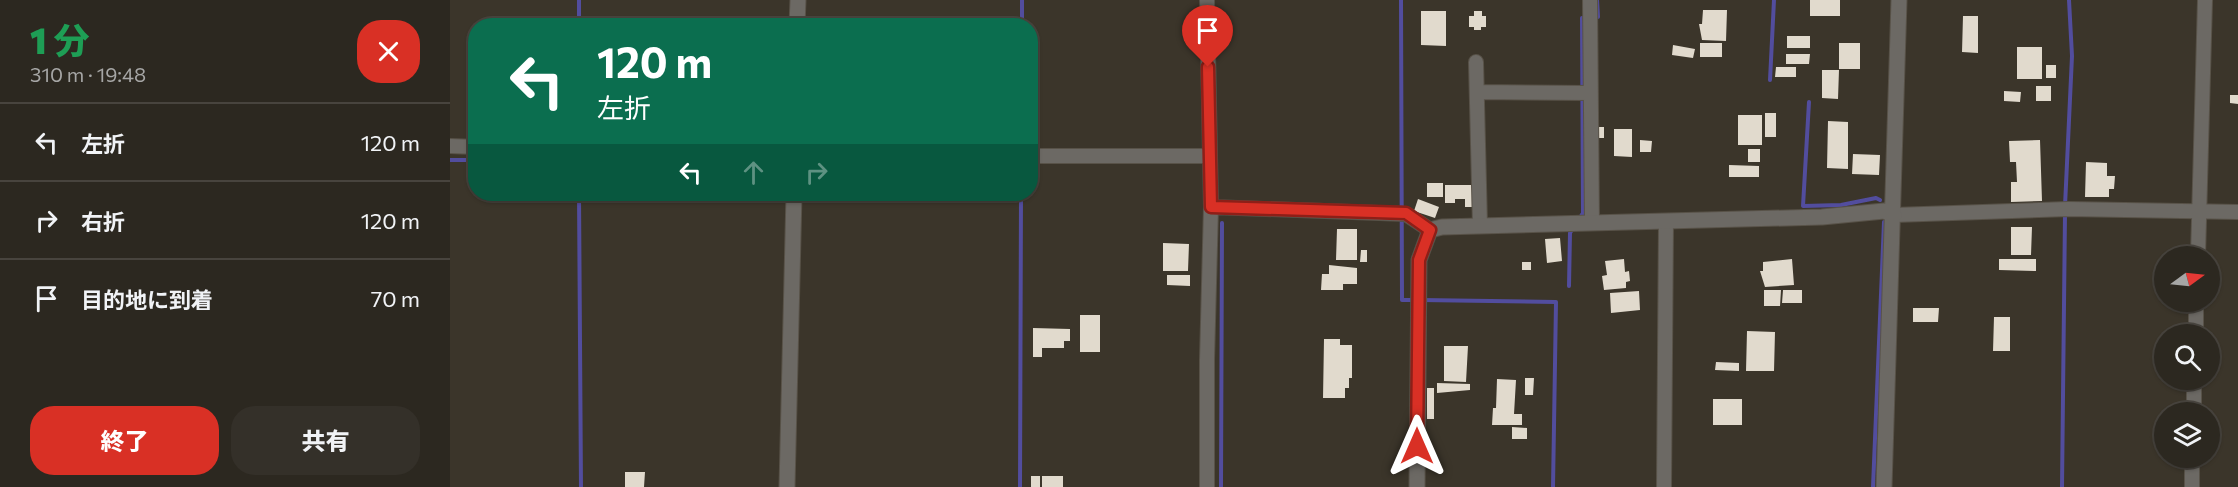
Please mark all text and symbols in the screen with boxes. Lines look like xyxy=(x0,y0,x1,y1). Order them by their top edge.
pin xyxy=(1182,5,1233,67)
icon: arrive xyxy=(1191,14,1224,47)
text: 1 分 xyxy=(30,17,90,61)
button: close xyxy=(357,20,420,83)
text: 120 m xyxy=(597,35,712,87)
icon: left xyxy=(498,42,576,120)
text: 310 m · 19:48 xyxy=(30,62,146,86)
text: 左折 xyxy=(597,91,651,124)
icon: left xyxy=(30,126,63,159)
text: 120 m xyxy=(361,129,420,156)
text: 左折 xyxy=(81,130,125,157)
icon: left xyxy=(674,156,707,189)
icon: ahead xyxy=(737,156,770,189)
icon: right xyxy=(800,156,833,189)
icon: right xyxy=(30,204,63,237)
text: 120 m xyxy=(361,207,420,234)
text: 右折 xyxy=(81,208,125,235)
north arrow xyxy=(2154,246,2220,312)
map controls xyxy=(2154,246,2220,468)
icon: arrive xyxy=(30,282,63,315)
text: 70 m xyxy=(371,285,420,312)
text: 目的地に到着 xyxy=(81,286,213,313)
button: search xyxy=(2154,324,2220,390)
button: layers xyxy=(2154,402,2220,468)
button: 終了 xyxy=(30,406,219,475)
button: 共有 xyxy=(231,406,420,475)
position arrow xyxy=(1385,414,1449,478)

